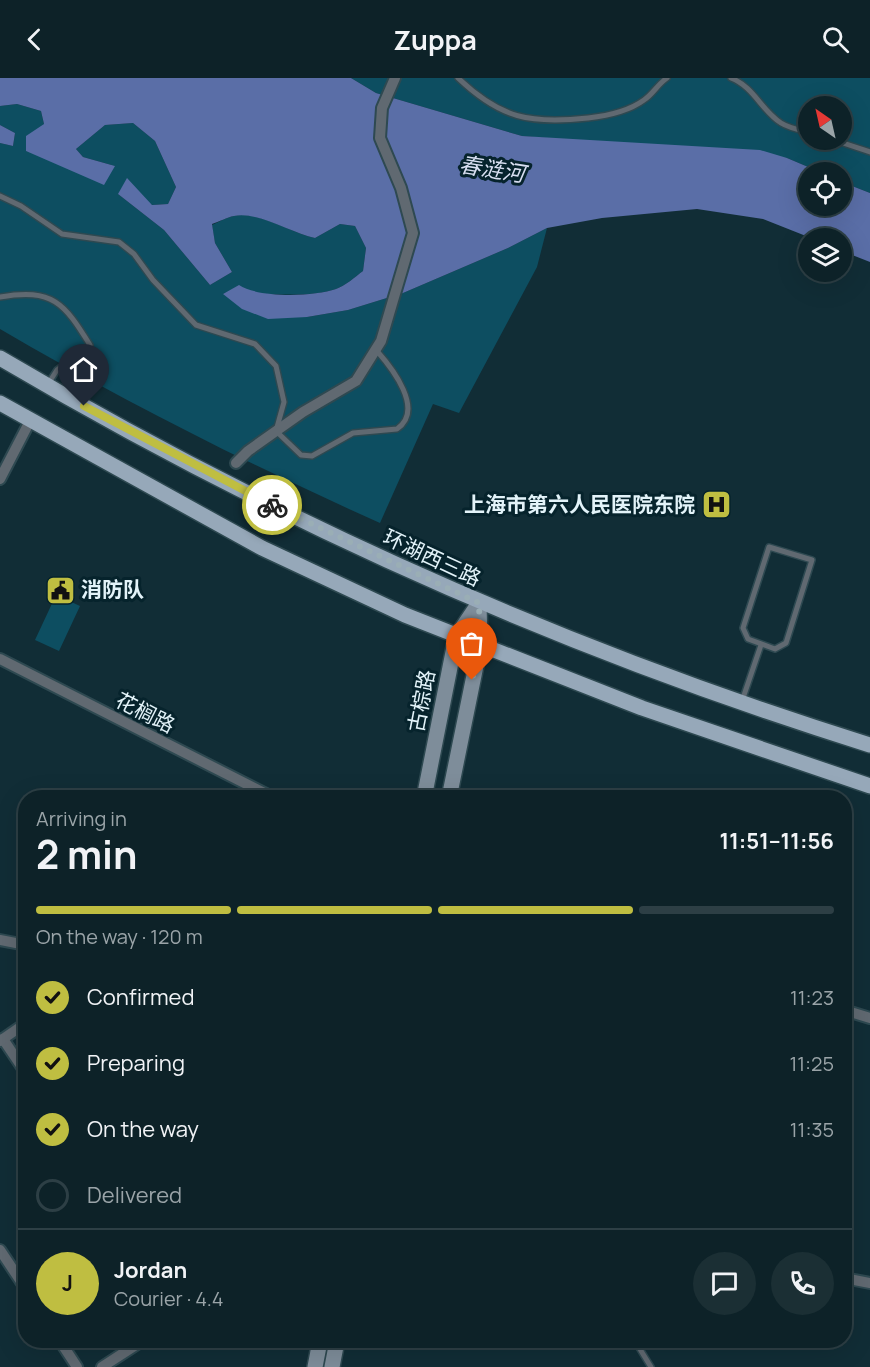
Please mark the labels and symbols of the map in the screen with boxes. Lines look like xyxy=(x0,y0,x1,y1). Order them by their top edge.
north arrow xyxy=(798,96,852,150)
water label: 春涟河 xyxy=(457,149,531,190)
pin xyxy=(58,344,109,406)
courier xyxy=(242,475,302,535)
hospital icon: 上海市第六人民医院东院 xyxy=(700,489,732,521)
place label: 上海市第六人民医院东院 xyxy=(464,490,695,518)
street label: 环湖西三路 xyxy=(379,522,486,592)
public building icon: 消防队 xyxy=(44,574,76,606)
place label: 消防队 xyxy=(81,575,144,603)
pin xyxy=(446,618,497,680)
street label: 古棕路 xyxy=(401,667,441,734)
street label: 花榈路 xyxy=(111,685,180,739)

